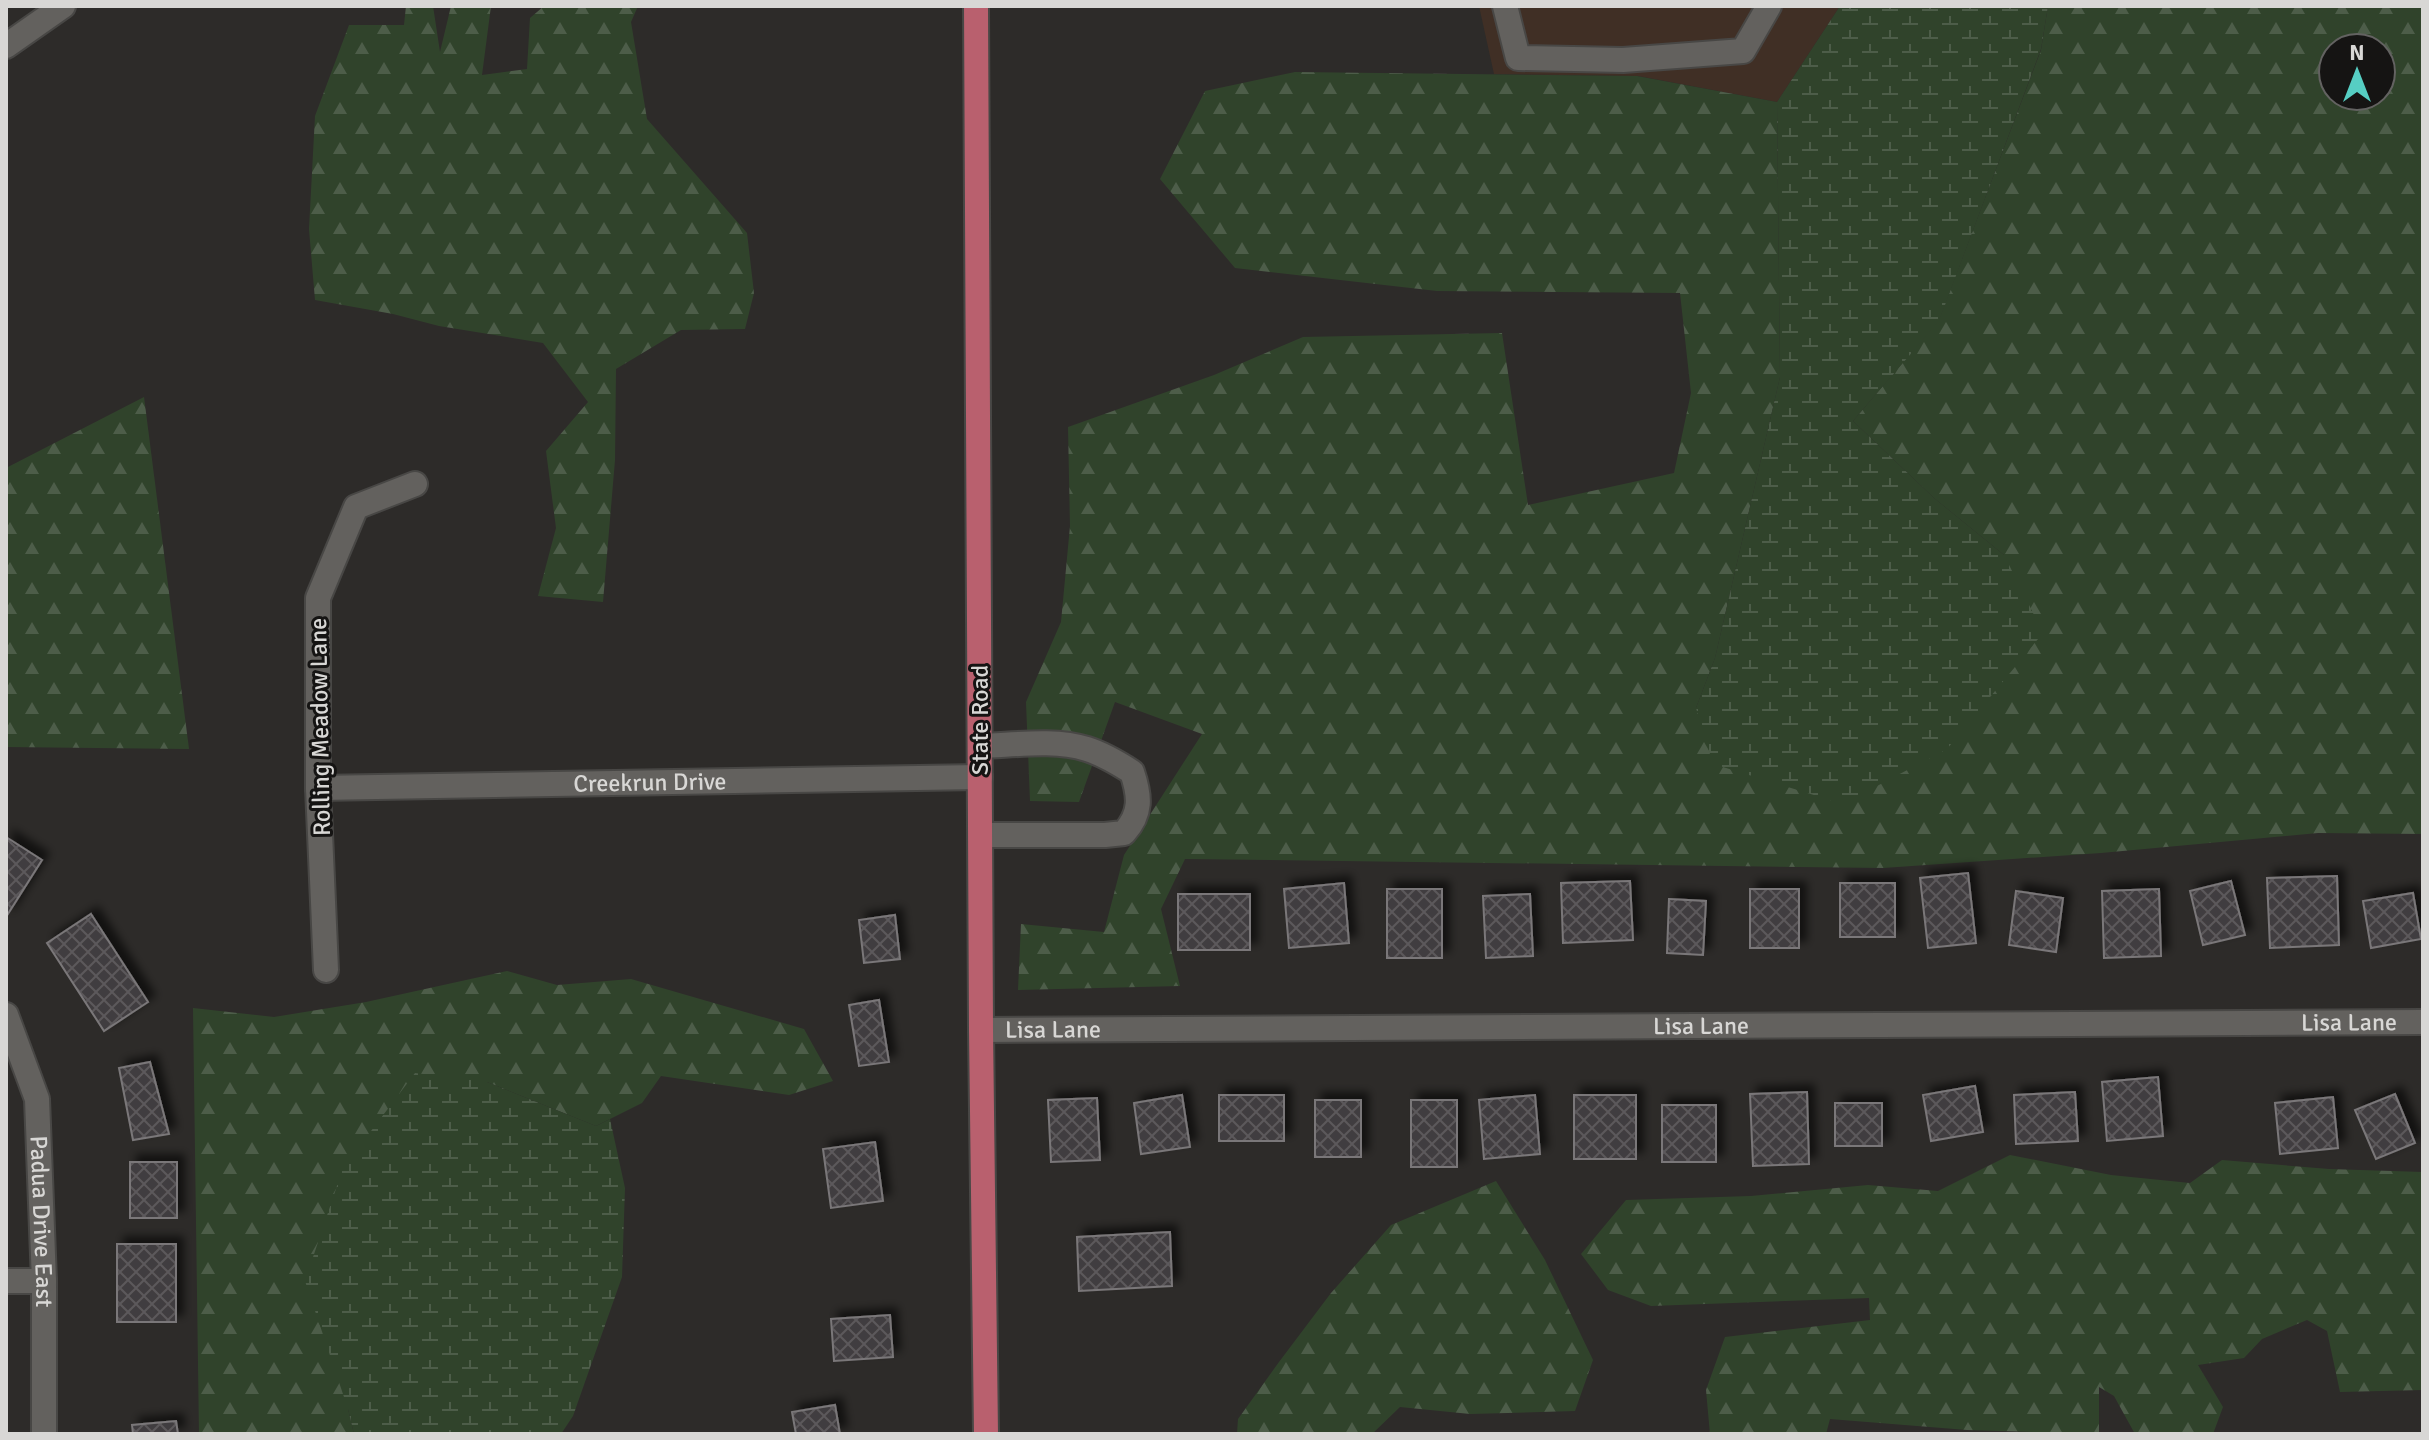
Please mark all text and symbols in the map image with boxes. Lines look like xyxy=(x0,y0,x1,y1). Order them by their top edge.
north arrow xyxy=(2317,32,2397,112)
text: N xyxy=(2349,39,2365,66)
street label: Rolling Meadow Lane xyxy=(303,618,337,836)
street label: State Road xyxy=(965,665,995,775)
street label: Creekrun Drive xyxy=(573,766,727,799)
street label: Lisa Lane xyxy=(2301,1007,2397,1038)
street label: Lisa Lane xyxy=(1653,1011,1749,1041)
street label: Lisa Lane xyxy=(1005,1014,1101,1045)
street label: Padua Drive East xyxy=(23,1135,59,1307)

